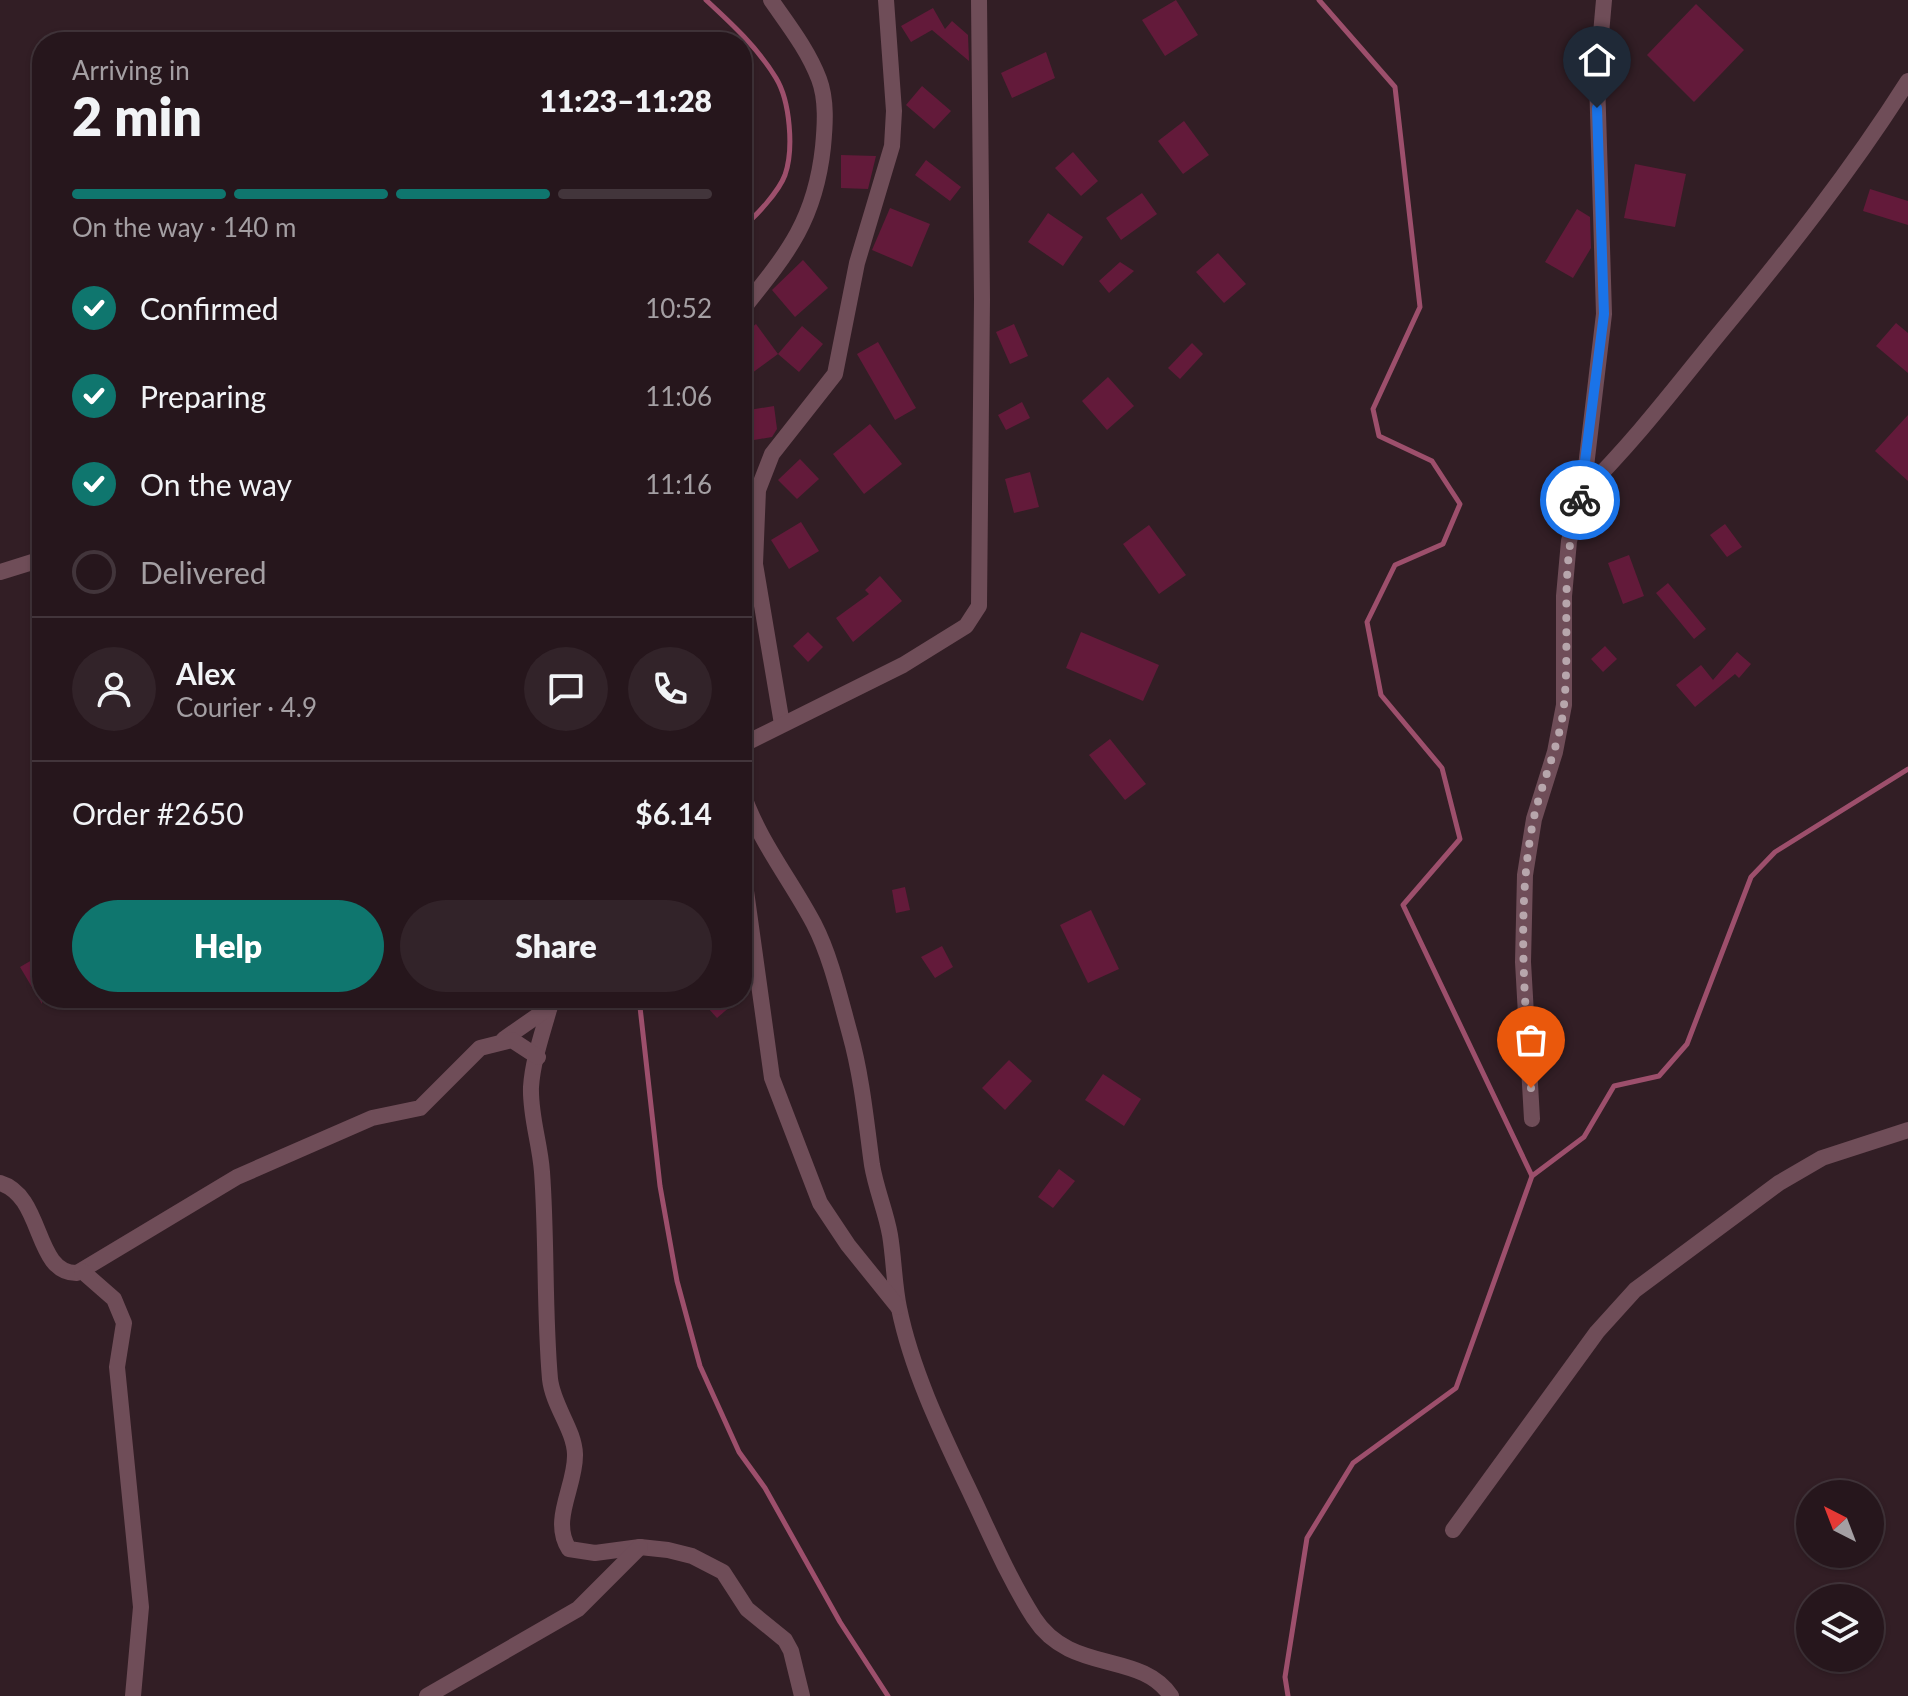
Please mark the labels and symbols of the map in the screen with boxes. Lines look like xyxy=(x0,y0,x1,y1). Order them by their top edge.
pin xyxy=(1563,26,1631,108)
courier xyxy=(1540,460,1620,540)
pin xyxy=(1497,1006,1565,1088)
north arrow xyxy=(1796,1480,1884,1568)

